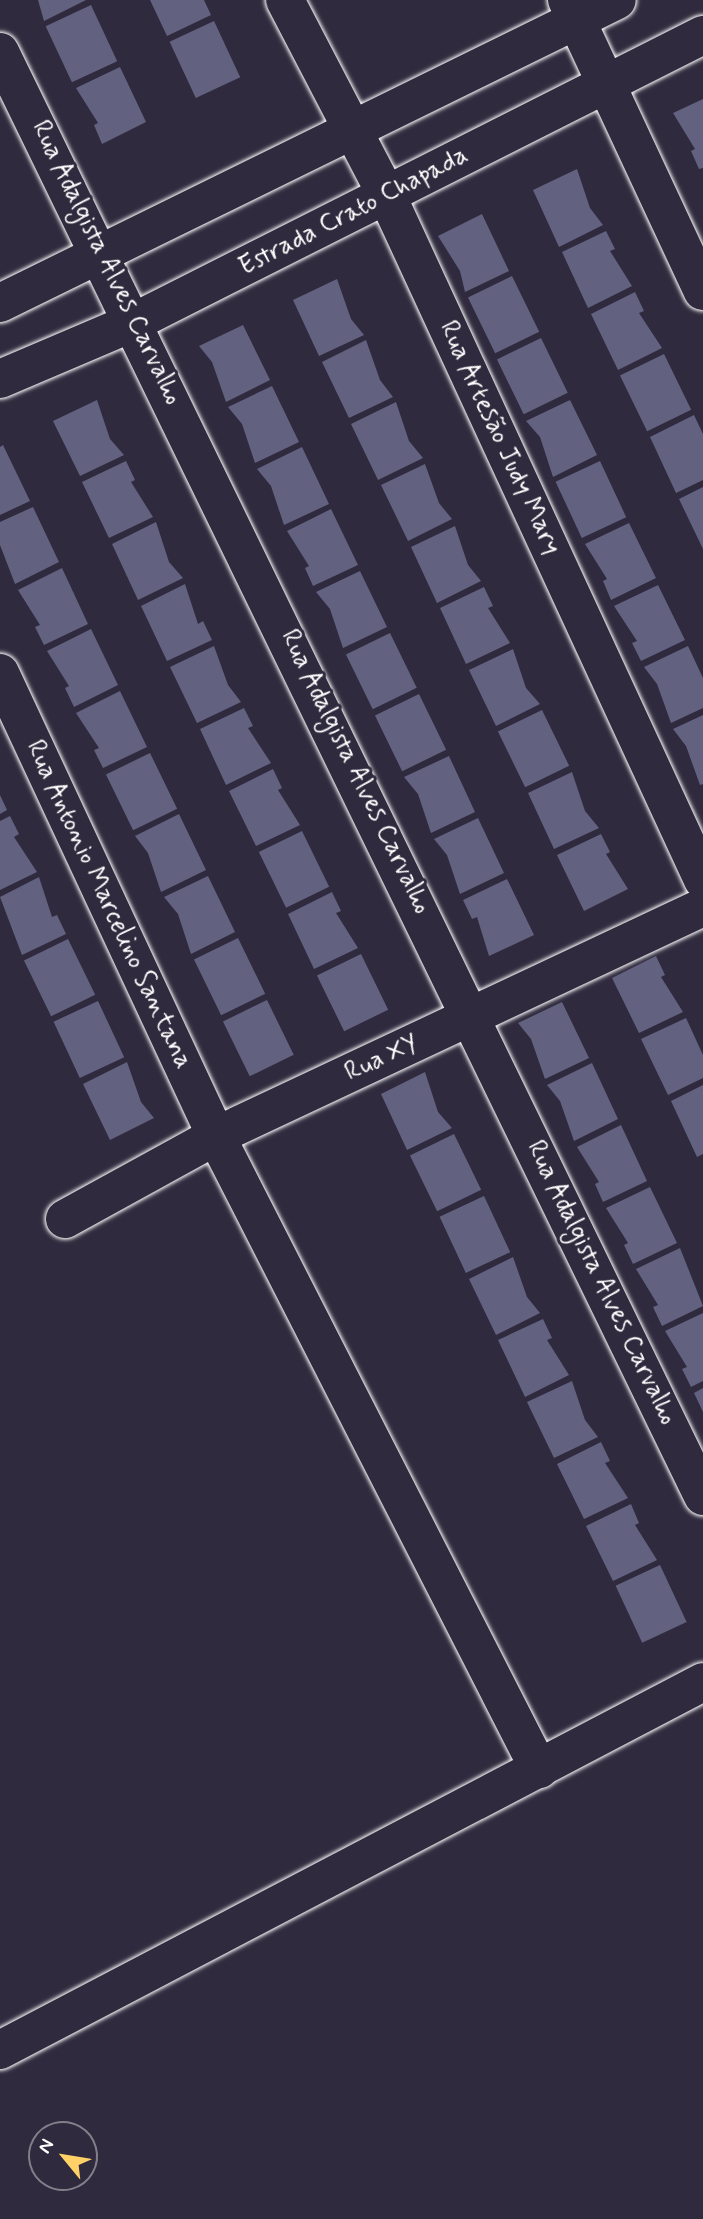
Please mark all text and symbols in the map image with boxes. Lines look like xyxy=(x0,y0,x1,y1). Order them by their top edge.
street label: Rua Adalgista Alves Carvalho xyxy=(24,116,188,410)
street label: Estrada Crato Chapada xyxy=(233,140,475,284)
street label: Rua Artesão Judy Mary xyxy=(431,316,567,560)
street label: Rua Adalgista Alves Carvalho xyxy=(273,625,437,919)
street label: Rua Antonio Marcelino Santana xyxy=(20,739,196,1071)
street label: Rua XY xyxy=(340,1029,424,1089)
street label: Rua Adalgista Alves Carvalho xyxy=(519,1136,683,1430)
north arrow xyxy=(28,2121,98,2191)
text: N xyxy=(32,2135,60,2158)

